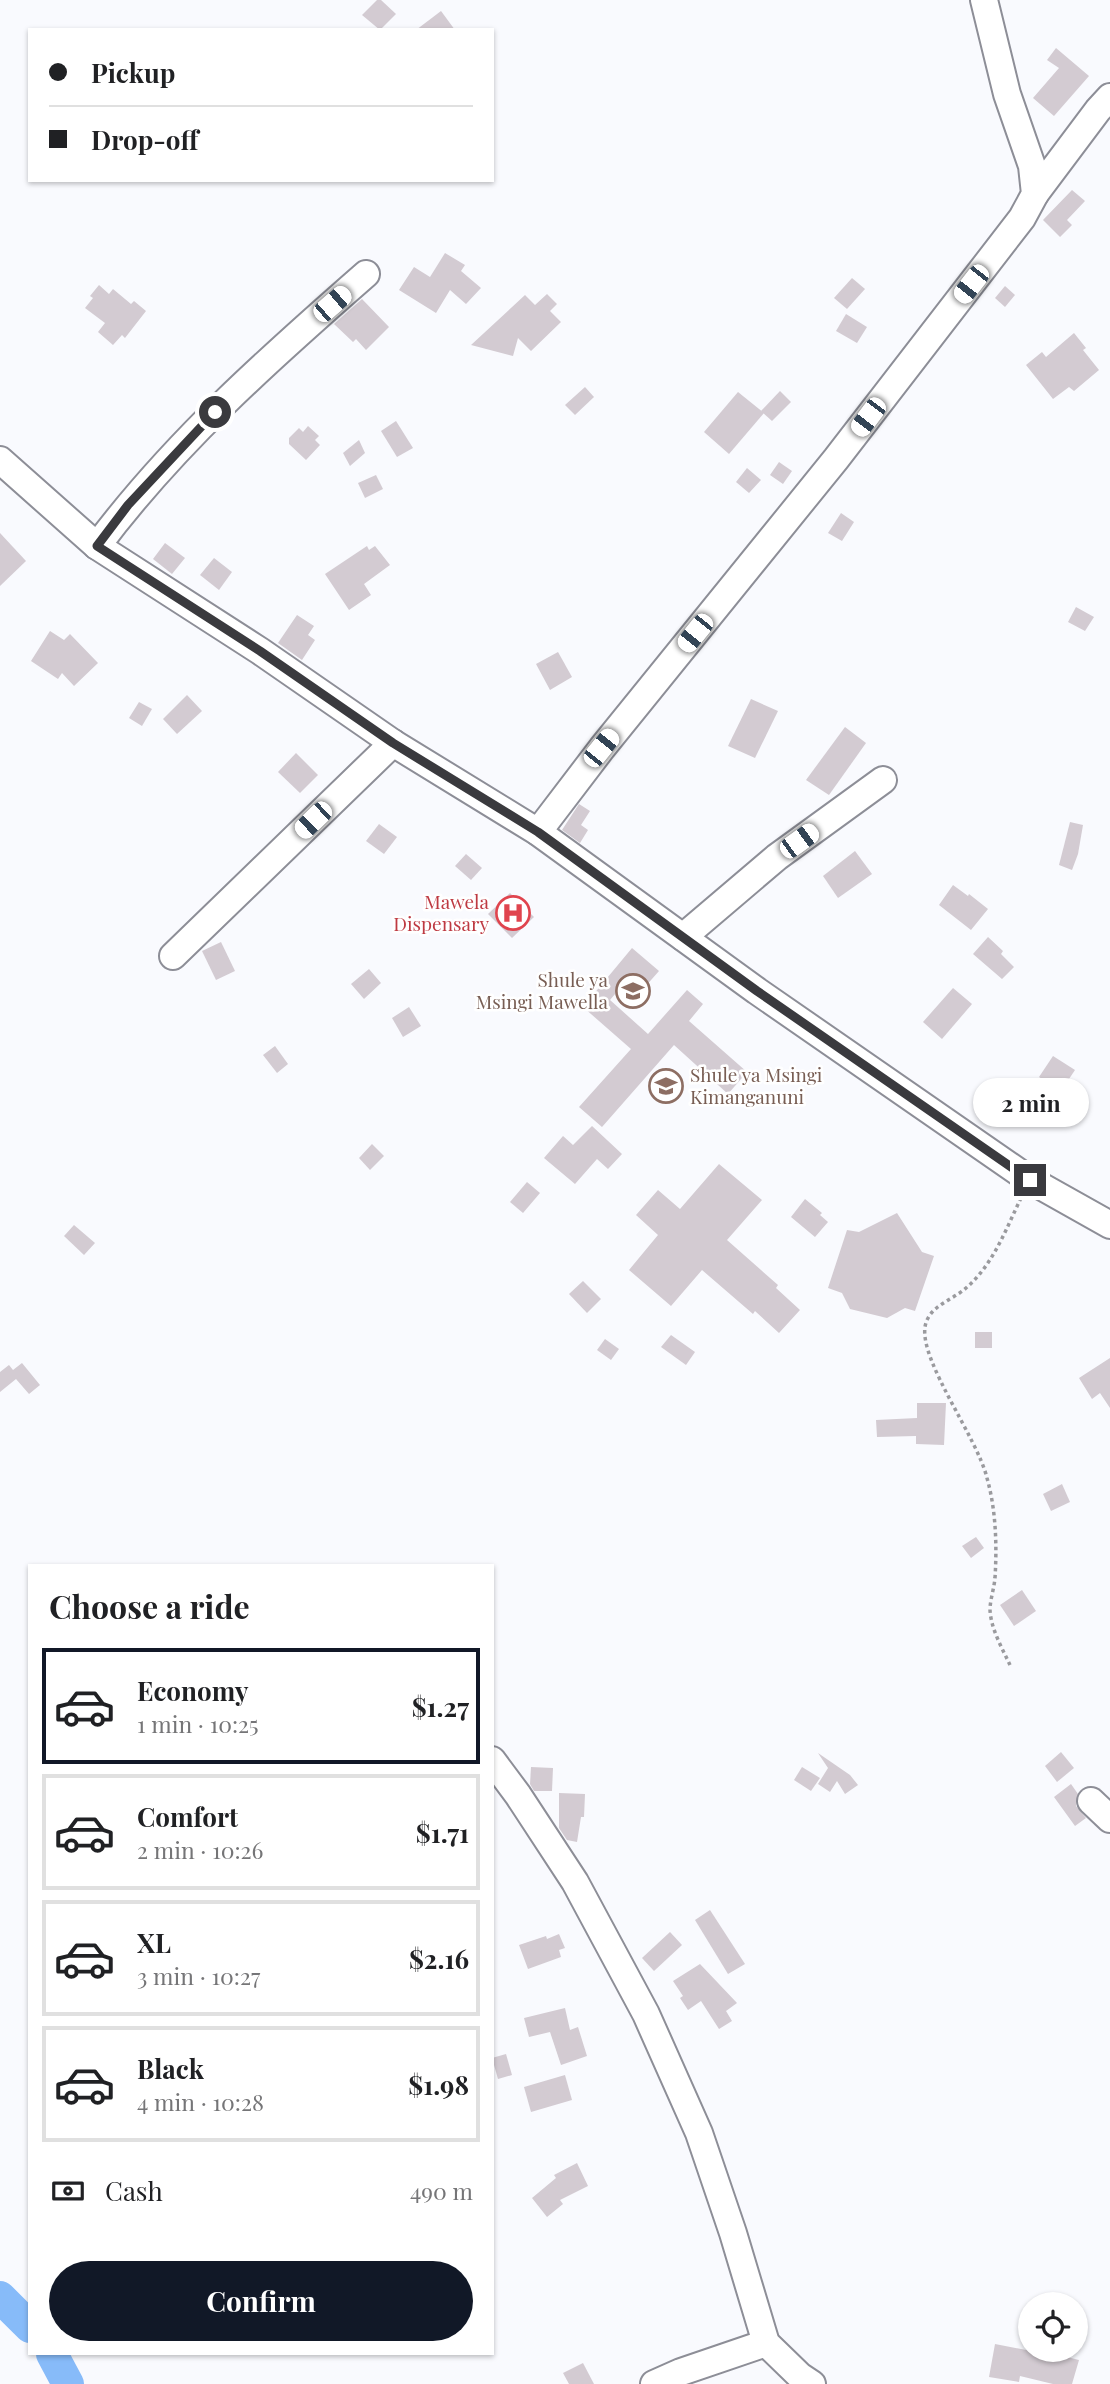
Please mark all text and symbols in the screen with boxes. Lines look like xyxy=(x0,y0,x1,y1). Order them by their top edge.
text: Pickup xyxy=(91,55,175,90)
text: Drop-off xyxy=(91,122,198,157)
car xyxy=(950,261,993,307)
car xyxy=(310,282,355,326)
car xyxy=(847,394,890,440)
route start xyxy=(199,396,231,428)
car xyxy=(674,610,717,656)
car xyxy=(580,725,623,771)
car xyxy=(291,798,336,842)
car xyxy=(776,820,823,862)
place label: Mawela Dispensary xyxy=(393,888,490,936)
hospital icon: Mawela Dispensary xyxy=(494,894,532,932)
place label: Shule ya Msingi Mawella xyxy=(476,966,609,1014)
school or university icon: Shule ya Msingi Mawella xyxy=(614,972,652,1010)
place label: Shule ya Msingi Kimanganuni xyxy=(690,1061,823,1109)
school or university icon: Shule ya Msingi Kimanganuni xyxy=(647,1067,685,1105)
callout: 2 min xyxy=(972,1078,1088,1128)
text: 2 min xyxy=(1001,1087,1061,1118)
route end xyxy=(1014,1164,1046,1196)
text: Choose a ride xyxy=(49,1584,250,1627)
text: Economy xyxy=(137,1673,248,1708)
icon: car xyxy=(53,1675,116,1738)
text: $1.27 xyxy=(412,1689,469,1724)
text: 1 min · 10:25 xyxy=(137,1708,259,1739)
text: Comfort xyxy=(137,1799,238,1834)
icon: car xyxy=(53,1801,116,1864)
text: $1.71 xyxy=(416,1815,469,1850)
text: 2 min · 10:26 xyxy=(137,1834,264,1865)
text: XL xyxy=(137,1925,171,1960)
icon: car xyxy=(53,1927,116,1990)
text: $2.16 xyxy=(409,1941,469,1976)
text: 3 min · 10:27 xyxy=(137,1960,260,1991)
text: Black xyxy=(137,2051,204,2086)
icon: car xyxy=(53,2053,116,2116)
text: $1.98 xyxy=(408,2067,469,2102)
text: 4 min · 10:28 xyxy=(137,2086,264,2117)
icon: cash xyxy=(49,2172,87,2210)
text: Cash xyxy=(105,2173,163,2208)
text: 490 m xyxy=(410,2175,473,2206)
button: Confirm xyxy=(49,2261,473,2341)
map controls xyxy=(1018,2292,1088,2362)
button: locate xyxy=(1018,2292,1088,2362)

